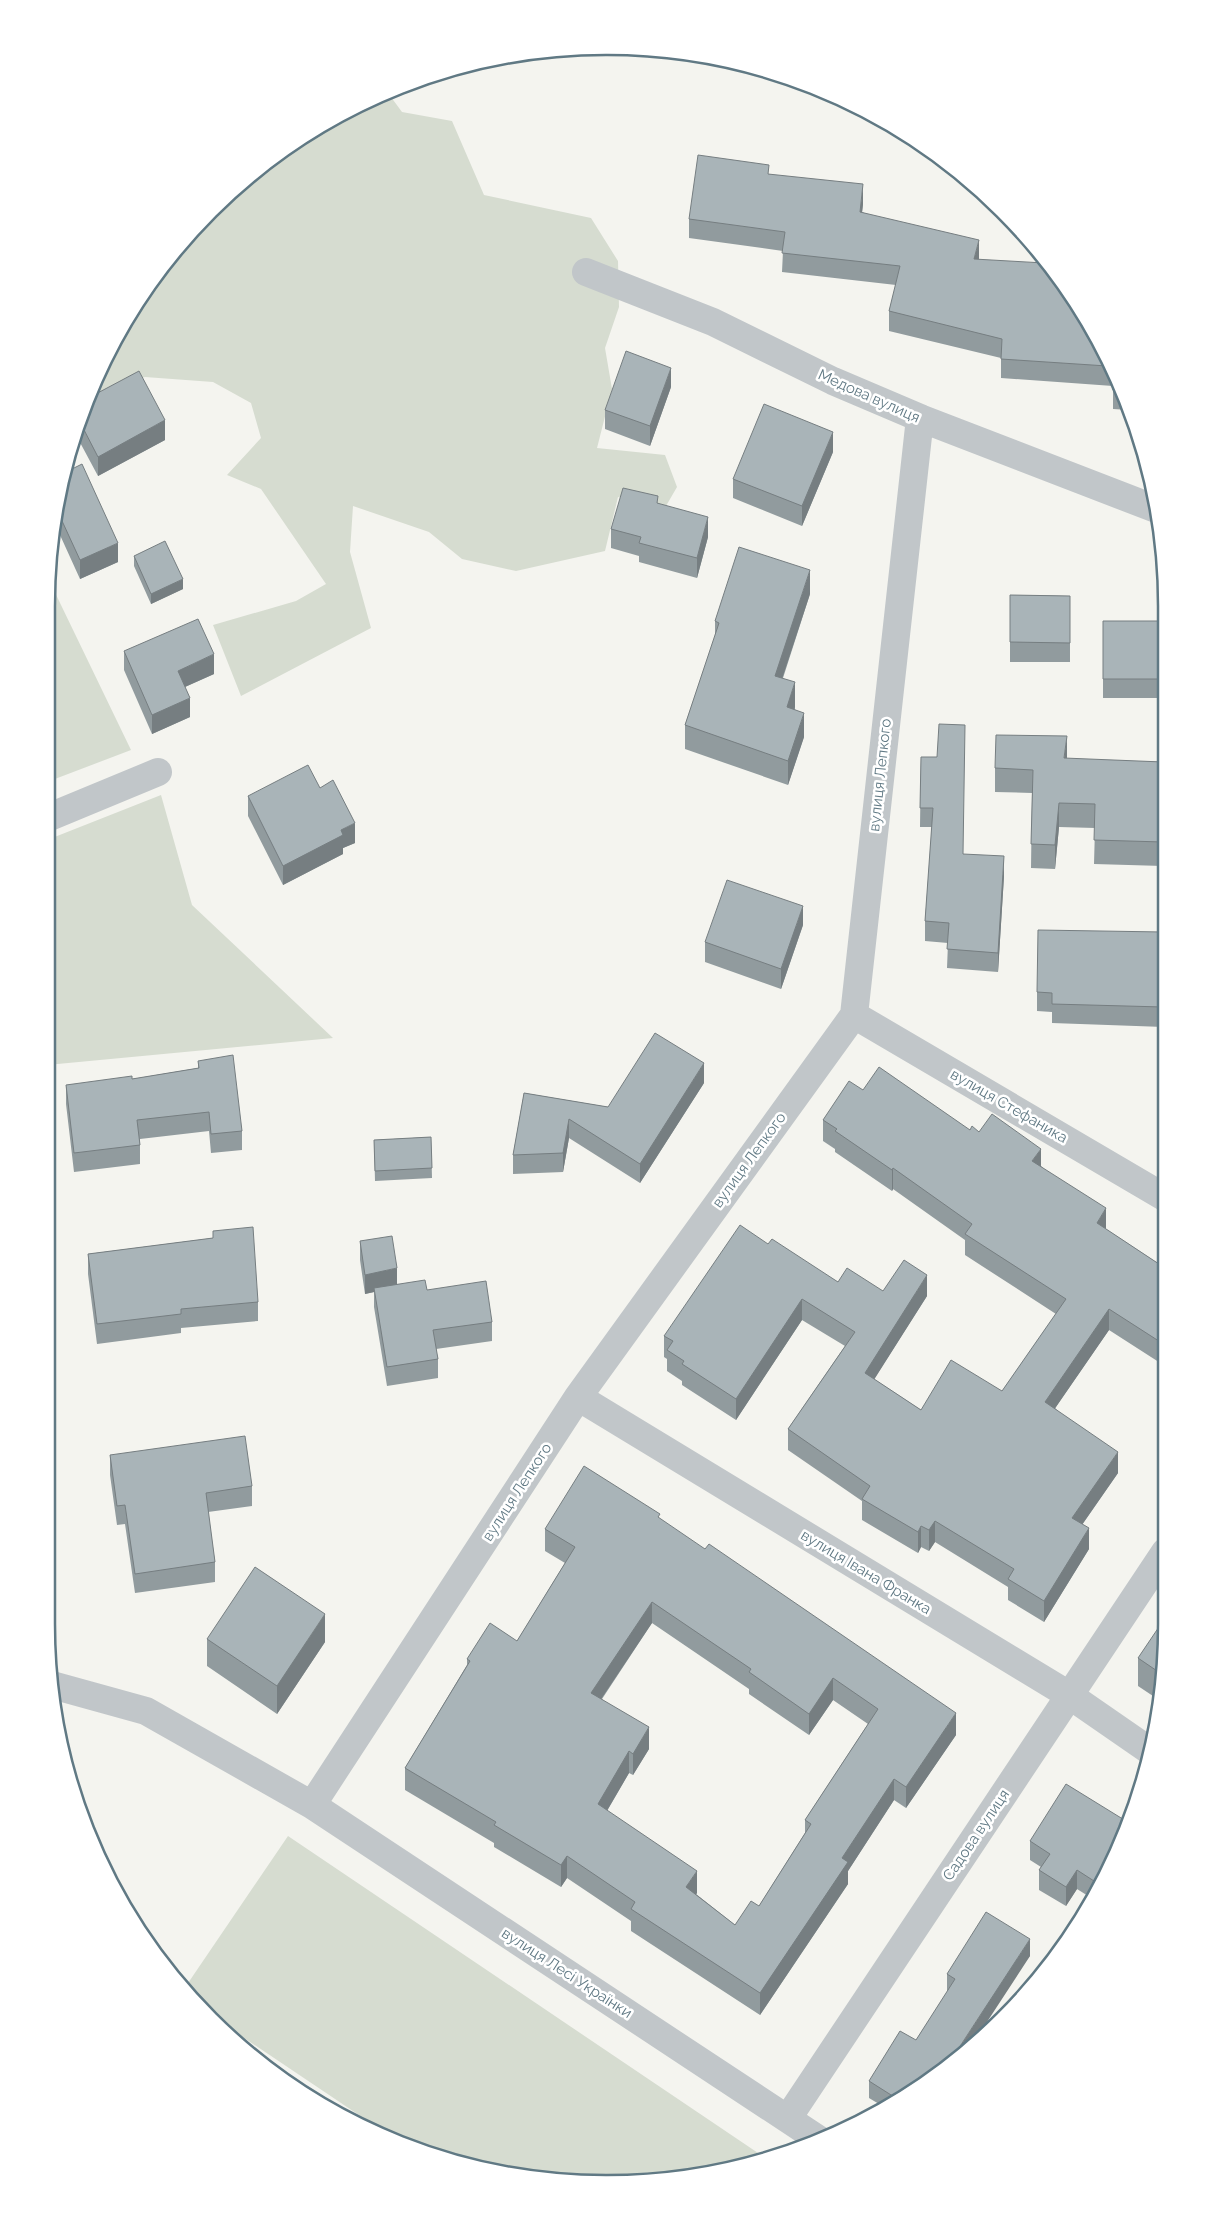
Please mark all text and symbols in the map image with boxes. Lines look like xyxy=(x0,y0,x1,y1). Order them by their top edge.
street label: Медова вулиця xyxy=(815,365,923,427)
street label: вулиця Лепкого xyxy=(865,718,895,832)
street label: вулиця Стефаника xyxy=(947,1065,1071,1147)
street label: вулиця Лепкого xyxy=(708,1109,790,1211)
street label: вулиця Лепкого xyxy=(479,1439,555,1544)
street label: вулиця Івана Франка xyxy=(798,1526,934,1618)
street label: Садова вулиця xyxy=(939,1786,1013,1884)
street label: вулиця Лесі Українки xyxy=(498,1924,636,2022)

